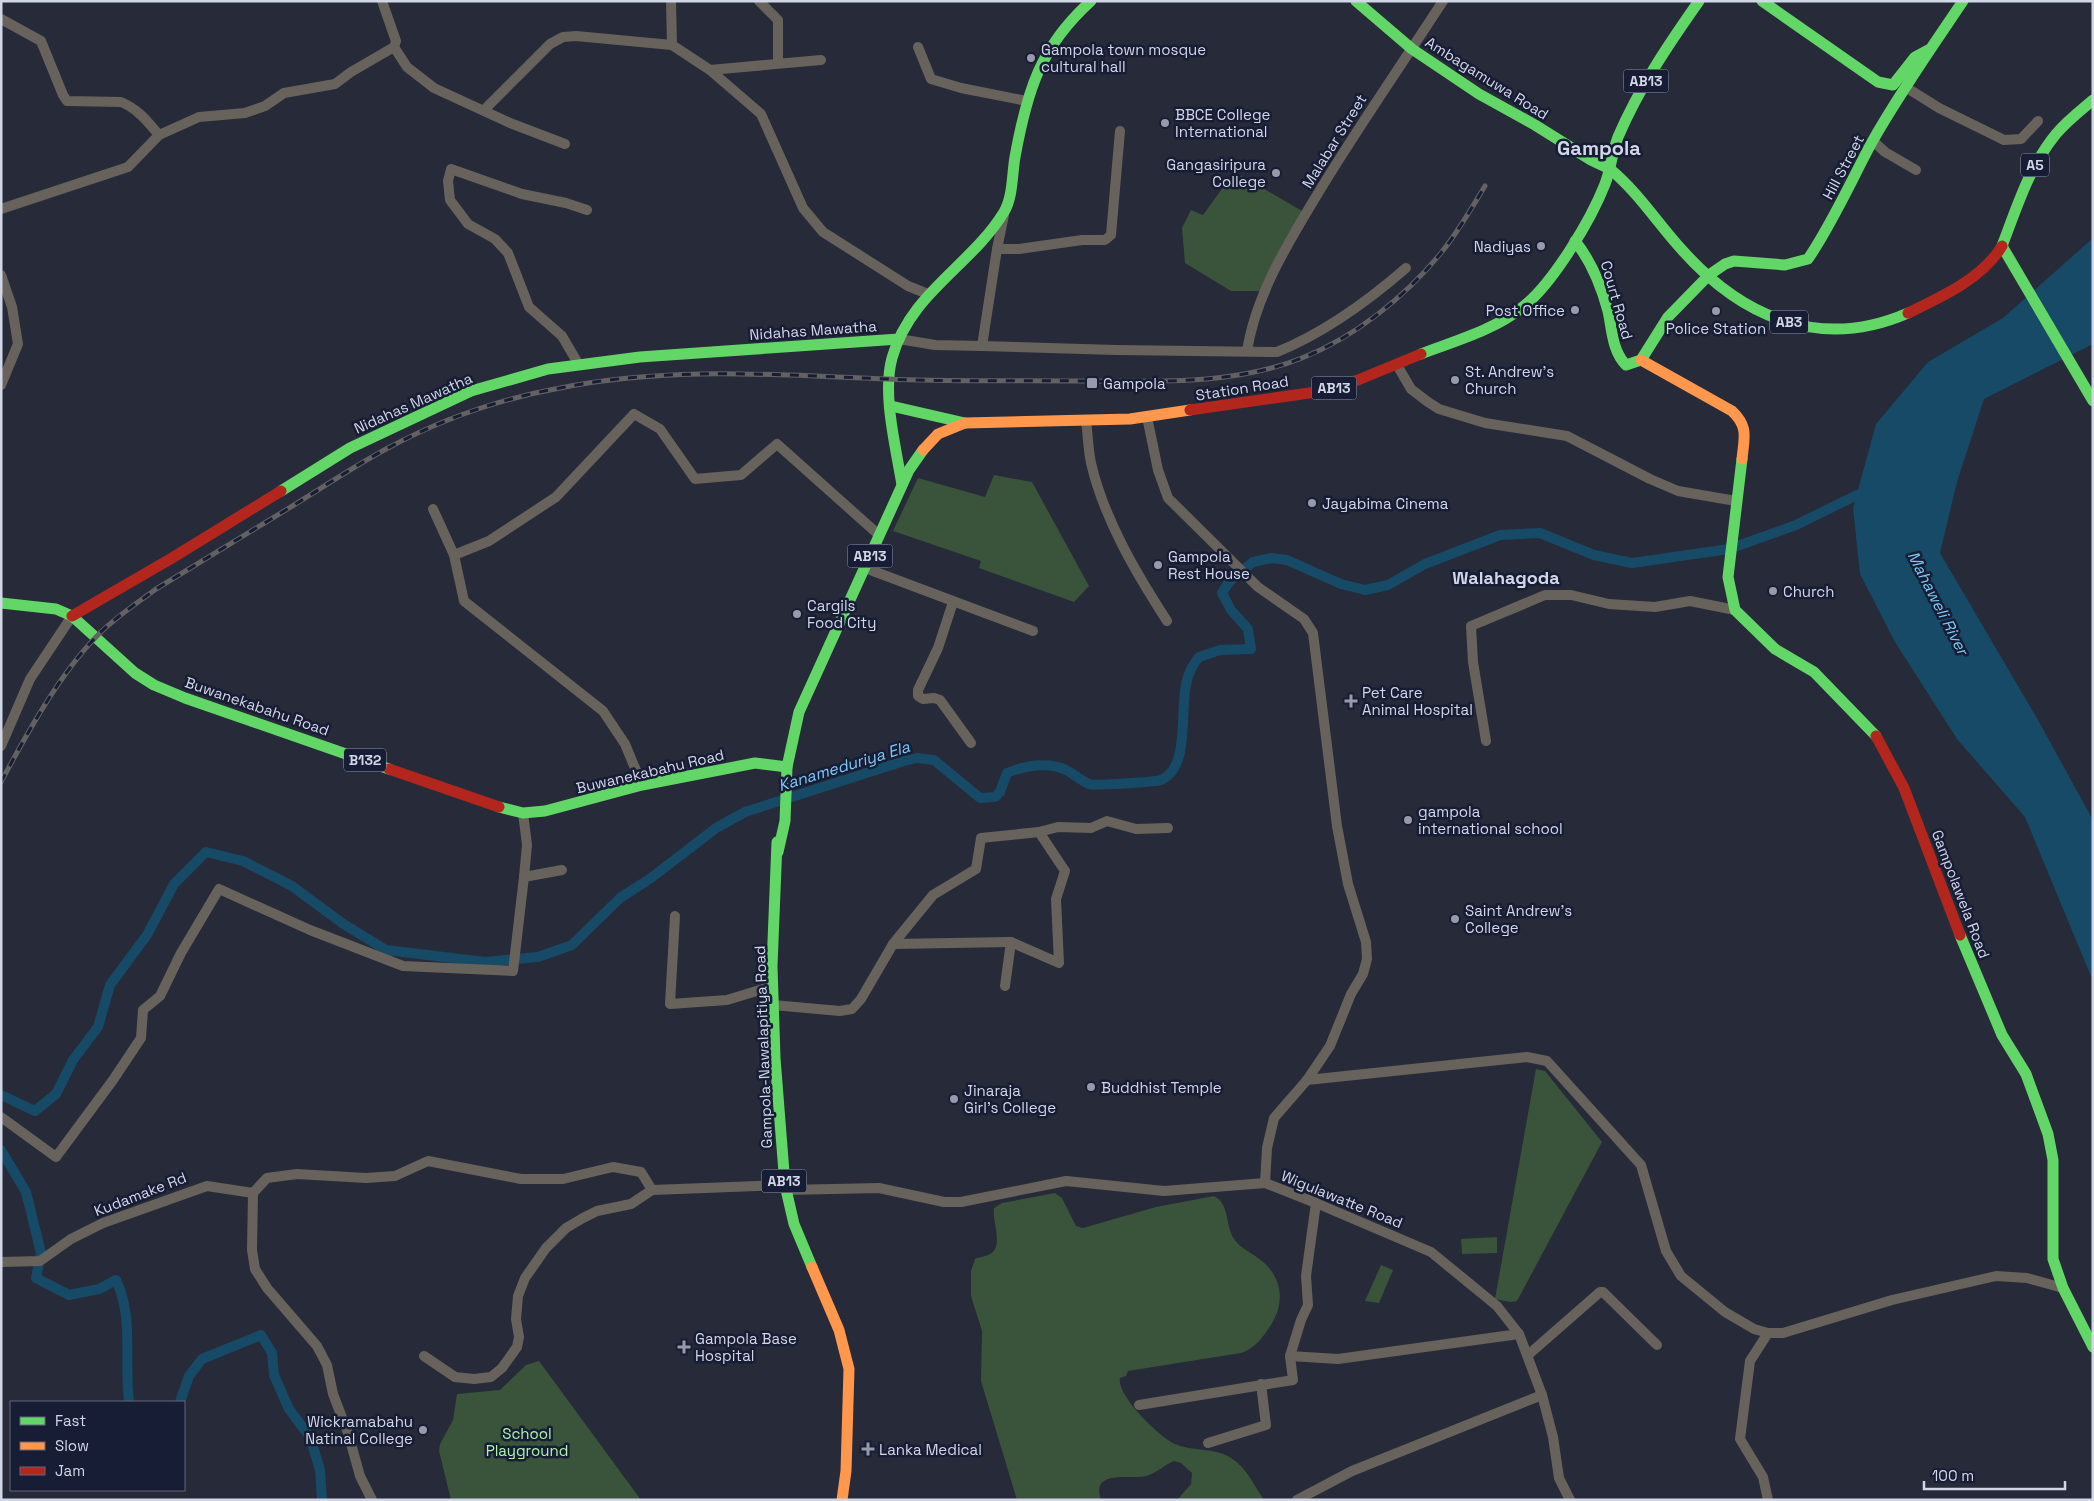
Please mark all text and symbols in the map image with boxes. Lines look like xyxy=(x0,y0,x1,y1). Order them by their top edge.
street label: Ambagamuwa Road xyxy=(1422,32,1552,124)
place label: Gampola town mosque cultural hall xyxy=(1041,40,1206,76)
marker: Gampola town mosque cultural hall xyxy=(1025,52,1037,64)
road number: AB13 xyxy=(1624,70,1668,92)
street label: Malabar Street xyxy=(1297,90,1371,192)
place label: BBCE College International xyxy=(1175,105,1271,141)
marker: BBCE College International xyxy=(1159,117,1171,129)
street label: Hill Street xyxy=(1818,131,1868,203)
district label: Gampola xyxy=(1557,135,1641,161)
road number: A5 xyxy=(2021,154,2049,176)
place label: Gangasiripura College xyxy=(1166,155,1266,191)
marker: Gangasiripura College xyxy=(1270,167,1282,179)
place label: Nadiyas xyxy=(1474,237,1531,256)
marker: Nadiyas xyxy=(1535,240,1547,252)
street label: Court Road xyxy=(1597,258,1637,342)
place label: Post Office xyxy=(1486,301,1565,320)
marker: Post Office xyxy=(1569,304,1581,316)
marker: Police Station xyxy=(1710,305,1722,317)
road number: AB3 xyxy=(1770,311,1808,334)
street label: Nidahas Mawatha xyxy=(749,316,878,344)
place label: Police Station xyxy=(1666,319,1766,338)
place label: St. Andrew's Church xyxy=(1465,362,1554,398)
street label: Nidahas Mawatha xyxy=(351,368,476,438)
street label: Station Road xyxy=(1194,371,1290,405)
place label: Gampola xyxy=(1103,374,1166,393)
marker: St. Andrew's Church xyxy=(1449,374,1461,386)
marker: Gampola xyxy=(1085,376,1099,390)
road number: AB13 xyxy=(1312,376,1356,399)
place label: Jayabima Cinema xyxy=(1322,494,1449,513)
marker: Jayabima Cinema xyxy=(1306,497,1318,509)
road number: AB13 xyxy=(848,544,892,568)
place label: Gampola Rest House xyxy=(1168,547,1250,583)
water label: Mahaweli River xyxy=(1903,548,1974,660)
marker: Gampola Rest House xyxy=(1152,559,1164,571)
district label: Walahagoda xyxy=(1452,566,1560,589)
place label: Church xyxy=(1783,582,1834,601)
marker: Church xyxy=(1767,585,1779,597)
place label: Cargils Food City xyxy=(807,596,876,632)
marker: Cargils Food City xyxy=(791,608,803,620)
street label: Buwanekabahu Road xyxy=(182,672,332,740)
place label: Pet Care Animal Hospital xyxy=(1362,683,1473,719)
marker: Pet Care Animal Hospital xyxy=(1344,694,1358,708)
water label: Kanameduriya Ela xyxy=(776,736,913,796)
street label: Buwanekabahu Road xyxy=(574,745,726,797)
road number: B132 xyxy=(344,748,386,772)
place label: gampola international school xyxy=(1418,802,1563,838)
marker: gampola international school xyxy=(1402,814,1414,826)
street label: Gampolawela Road xyxy=(1928,827,1994,961)
place label: Saint Andrew's College xyxy=(1465,901,1572,937)
marker: Saint Andrew's College xyxy=(1449,913,1461,925)
street label: Gampola-Nawalapitiya Road xyxy=(750,945,776,1149)
place label: Buddhist Temple xyxy=(1101,1078,1222,1097)
place label: Jinaraja Girl's College xyxy=(964,1081,1056,1117)
marker: Buddhist Temple xyxy=(1085,1081,1097,1093)
marker: Jinaraja Girl's College xyxy=(948,1093,960,1105)
street label: Wigulawatte Road xyxy=(1278,1166,1406,1232)
street label: Kudamake Rd xyxy=(91,1168,189,1220)
road number: AB13 xyxy=(762,1170,806,1192)
place label: Gampola Base Hospital xyxy=(695,1329,797,1365)
marker: Gampola Base Hospital xyxy=(677,1340,691,1354)
legend xyxy=(10,1401,185,1491)
text: Fast xyxy=(55,1411,86,1430)
place label: Wickramabahu Natinal College xyxy=(305,1412,413,1448)
marker: Wickramabahu Natinal College xyxy=(417,1424,429,1436)
park label: School Playground xyxy=(486,1424,568,1460)
text: Slow xyxy=(55,1436,89,1455)
place label: Lanka Medical xyxy=(879,1440,982,1459)
marker: Lanka Medical xyxy=(861,1442,875,1456)
scale bar xyxy=(1924,1458,2065,1490)
text: Jam xyxy=(55,1461,85,1480)
text: 100 m xyxy=(1932,1466,1974,1485)

